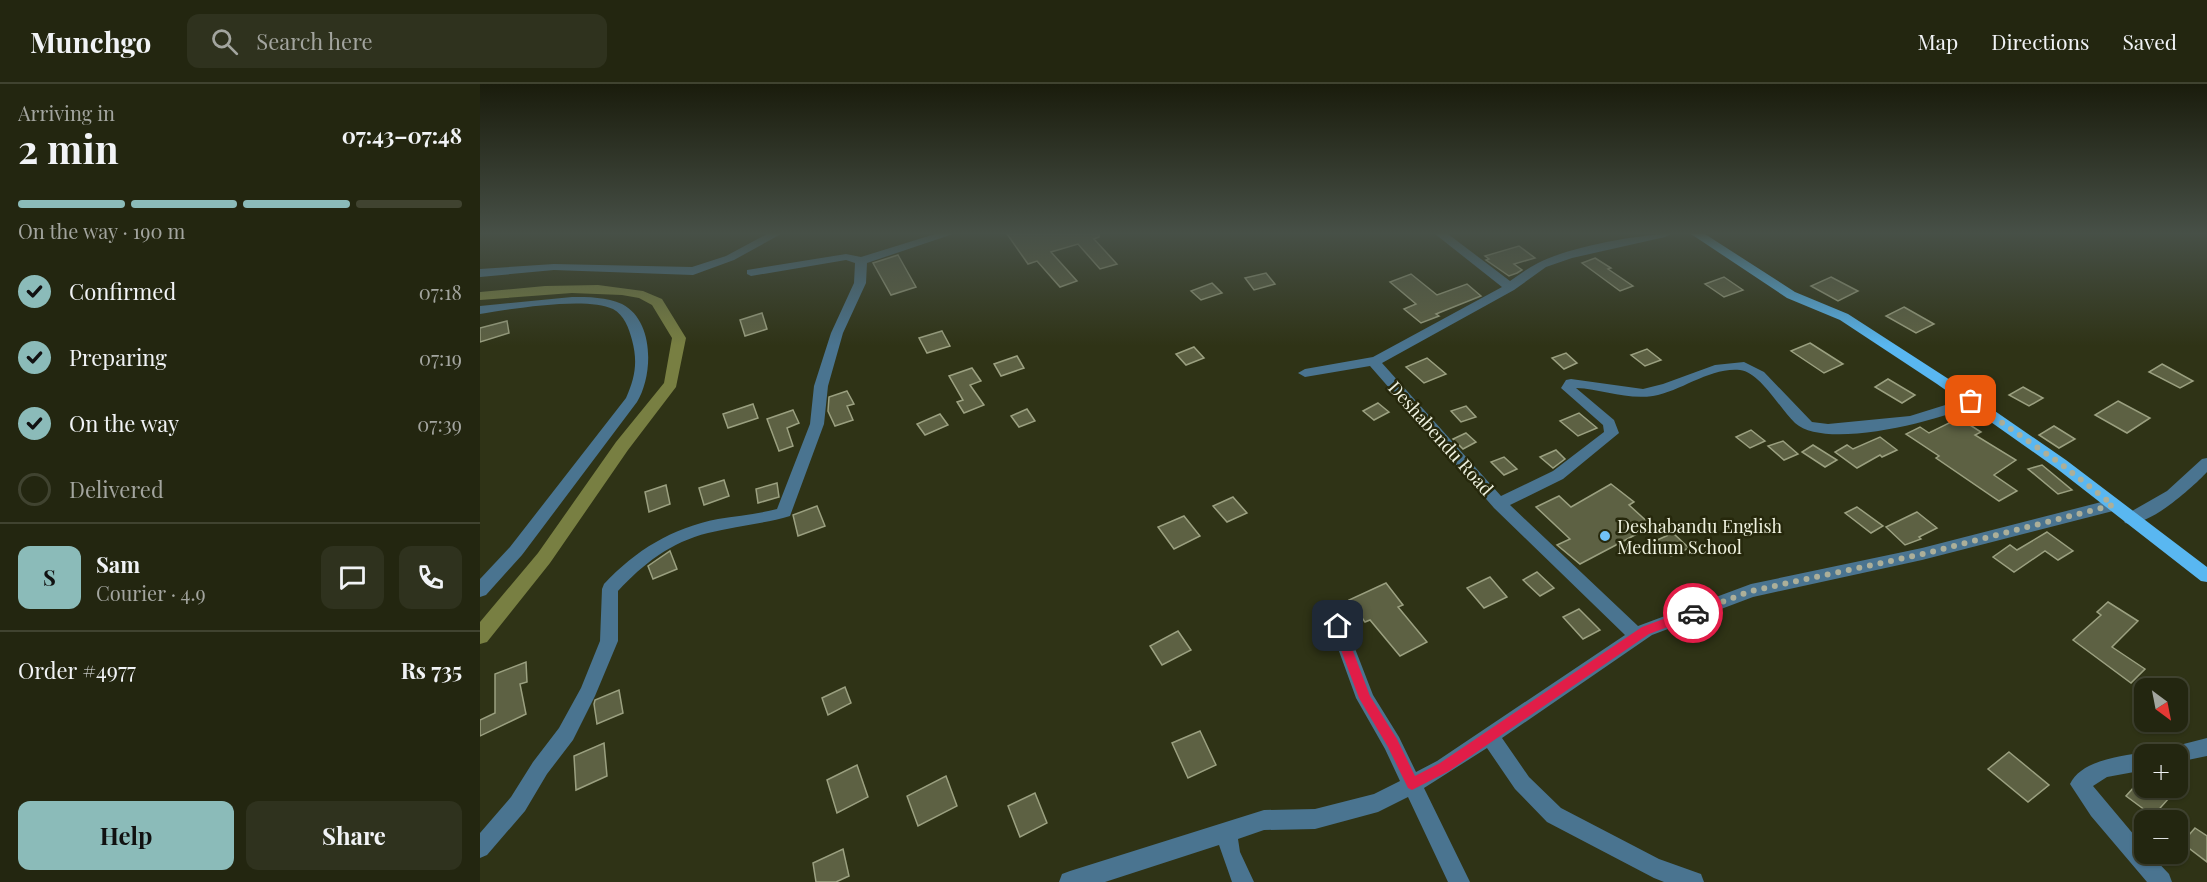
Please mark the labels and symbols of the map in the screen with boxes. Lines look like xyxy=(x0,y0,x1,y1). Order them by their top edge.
pin xyxy=(1945,375,1996,426)
street label: Deshabendu Road xyxy=(1383,376,1499,501)
place label: Deshabandu English Medium School xyxy=(1617,514,1782,559)
marker: Deshabandu English Medium School xyxy=(1598,529,1612,543)
courier xyxy=(1663,583,1723,643)
pin xyxy=(1312,600,1363,651)
north arrow xyxy=(2134,678,2188,732)

